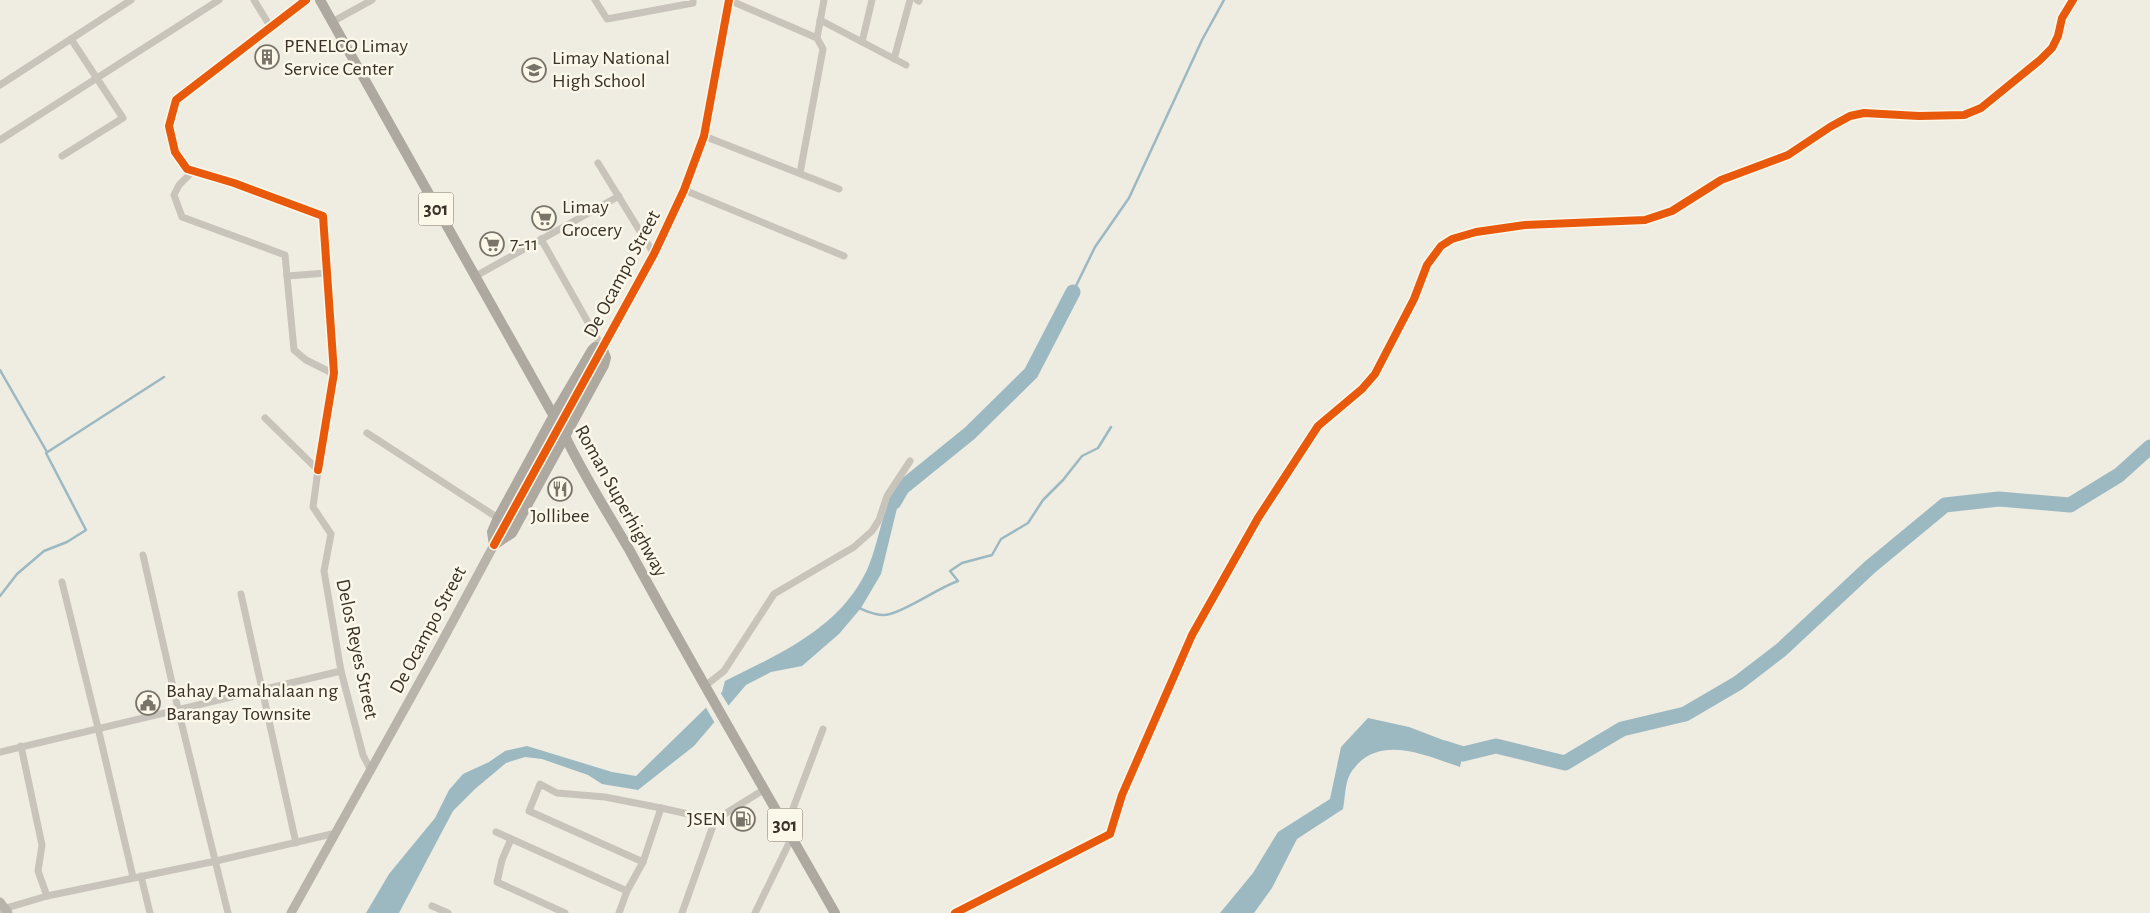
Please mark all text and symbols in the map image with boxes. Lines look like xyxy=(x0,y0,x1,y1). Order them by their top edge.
place label: PENELCO Limay Service Center xyxy=(284,36,408,79)
building icon: PENELCO Limay Service Center xyxy=(254,44,280,70)
place label: Limay National High School xyxy=(552,48,670,91)
school or university icon: Limay National High School xyxy=(521,57,547,83)
road number: 301 xyxy=(418,192,454,225)
place label: Limay Grocery xyxy=(562,197,622,240)
supermarket icon: Limay Grocery xyxy=(531,205,557,231)
street label: De Ocampo Street xyxy=(580,206,664,341)
supermarket icon: 7-11 xyxy=(479,231,505,257)
place label: 7-11 xyxy=(510,234,538,254)
street label: Roman Superhighway xyxy=(571,422,671,581)
restaurant icon: Jollibee xyxy=(547,476,573,502)
place label: Jollibee xyxy=(530,506,590,526)
street label: De Ocampo Street xyxy=(386,562,470,697)
street label: Delos Reyes Street xyxy=(332,577,382,721)
place label: Bahay Pamahalaan ng Barangay Townsite xyxy=(166,681,338,724)
public building icon: Bahay Pamahalaan ng Barangay Townsite xyxy=(135,690,161,716)
fuel station icon: JSEN xyxy=(730,806,756,832)
road number: 301 xyxy=(768,808,802,842)
place label: JSEN xyxy=(687,809,726,829)

